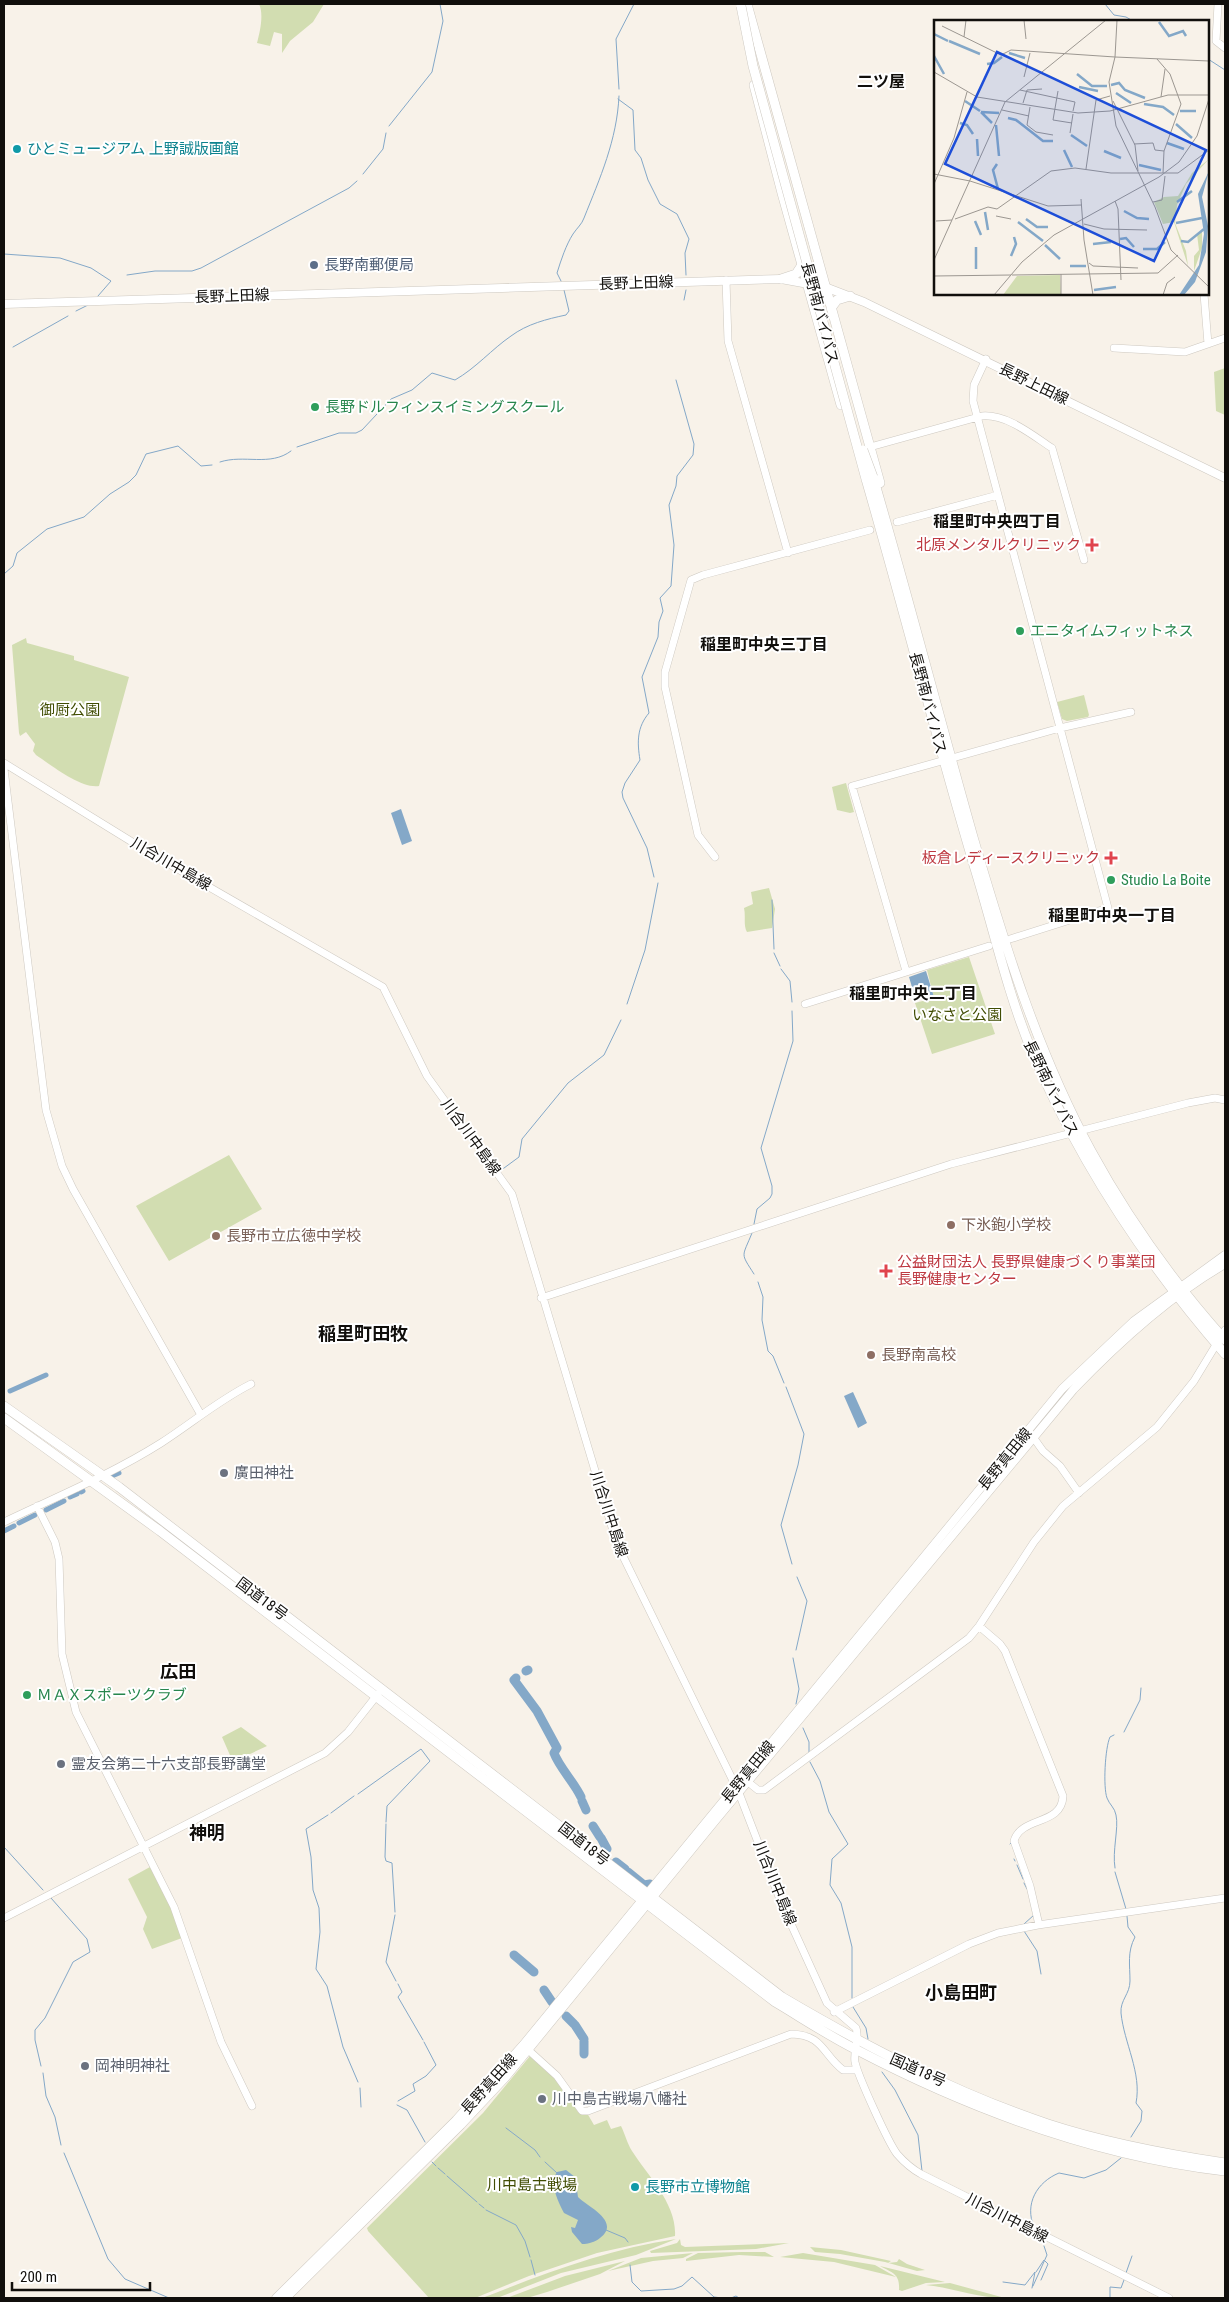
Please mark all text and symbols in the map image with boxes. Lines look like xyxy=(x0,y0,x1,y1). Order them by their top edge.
inset map xyxy=(934,20,1209,295)
district label: 二ツ屋 xyxy=(857,72,905,91)
place label: ひとミュージアム 上野誠版画館 xyxy=(27,140,239,158)
marker: ひとミュージアム 上野誠版画館 xyxy=(11,143,23,155)
place label: 長野南郵便局 xyxy=(324,256,414,274)
marker: 長野南郵便局 xyxy=(308,259,320,271)
street label: 長野南バイパス xyxy=(798,260,842,366)
street label: 長野上田線 xyxy=(598,273,674,293)
street label: 長野上田線 xyxy=(194,286,270,306)
street label: 長野上田線 xyxy=(996,359,1072,409)
place label: 長野ドルフィンスイミングスクール xyxy=(325,398,564,416)
marker: 長野ドルフィンスイミングスクール xyxy=(309,401,321,413)
district label: 稲里町中央四丁目 xyxy=(933,512,1061,531)
place label: 北原メンタルクリニック xyxy=(916,536,1081,554)
marker: 北原メンタルクリニック xyxy=(1085,538,1099,552)
place label: エニタイムフィットネス xyxy=(1030,622,1194,640)
marker: エニタイムフィットネス xyxy=(1014,625,1026,637)
district label: 稲里町中央三丁目 xyxy=(700,635,828,654)
street label: 長野南バイパス xyxy=(906,650,950,756)
park label: 御厨公園 xyxy=(40,701,100,719)
street label: 川合川中島線 xyxy=(128,834,214,894)
place label: 板倉レディースクリニック xyxy=(922,849,1100,867)
marker: 板倉レディースクリニック xyxy=(1104,851,1118,865)
place label: Studio La Boite xyxy=(1121,871,1211,889)
marker: Studio La Boite xyxy=(1105,874,1117,886)
district label: 稲里町中央一丁目 xyxy=(1048,906,1176,925)
district label: 稲里町中央二丁目 xyxy=(849,984,977,1003)
park label: いなさと公園 xyxy=(912,1006,1002,1024)
street label: 長野南バイパス xyxy=(1020,1037,1082,1139)
street label: 川合川中島線 xyxy=(437,1095,505,1179)
place label: 下氷鉋小学校 xyxy=(961,1216,1051,1234)
marker: 下氷鉋小学校 xyxy=(945,1219,957,1231)
place label: 長野市立広徳中学校 xyxy=(226,1227,361,1245)
marker: 長野市立広徳中学校 xyxy=(210,1230,222,1242)
place label: 公益財団法人 長野県健康づくり事業団 長野健康センター xyxy=(897,1253,1155,1288)
marker: 公益財団法人 長野県健康づくり事業団 長野健康センター xyxy=(879,1264,893,1278)
district label: 稲里町田牧 xyxy=(318,1323,408,1344)
place label: 長野南高校 xyxy=(881,1346,956,1364)
marker: 長野南高校 xyxy=(865,1349,877,1361)
street label: 長野真田線 xyxy=(974,1424,1036,1494)
place label: 廣田神社 xyxy=(234,1464,294,1482)
marker: 廣田神社 xyxy=(218,1467,230,1479)
street label: 川合川中島線 xyxy=(587,1468,631,1560)
street label: 国道18号 xyxy=(233,1574,291,1624)
district label: 広田 xyxy=(160,1661,196,1682)
place label: ＭＡＸスポーツクラブ xyxy=(37,1686,187,1704)
marker: ＭＡＸスポーツクラブ xyxy=(21,1689,33,1701)
street label: 長野真田線 xyxy=(717,1737,779,1807)
place label: 霊友会第二十六支部長野講堂 xyxy=(71,1755,266,1773)
marker: 霊友会第二十六支部長野講堂 xyxy=(55,1758,67,1770)
street label: 国道18号 xyxy=(555,1818,613,1870)
district label: 神明 xyxy=(189,1822,225,1843)
street label: 川合川中島線 xyxy=(750,1838,800,1928)
district label: 小島田町 xyxy=(925,1982,997,2003)
street label: 長野真田線 xyxy=(457,2050,521,2118)
street label: 国道18号 xyxy=(887,2050,949,2090)
place label: 岡神明神社 xyxy=(95,2057,170,2075)
marker: 岡神明神社 xyxy=(79,2060,91,2072)
place label: 川中島古戦場八幡社 xyxy=(552,2090,687,2108)
marker: 川中島古戦場八幡社 xyxy=(536,2093,548,2105)
park label: 川中島古戦場 xyxy=(487,2176,577,2194)
place label: 長野市立博物館 xyxy=(645,2178,750,2196)
marker: 長野市立博物館 xyxy=(629,2181,641,2193)
street label: 川合川中島線 xyxy=(963,2190,1051,2246)
scale bar xyxy=(12,2260,150,2292)
text: 200 m xyxy=(20,2268,57,2286)

